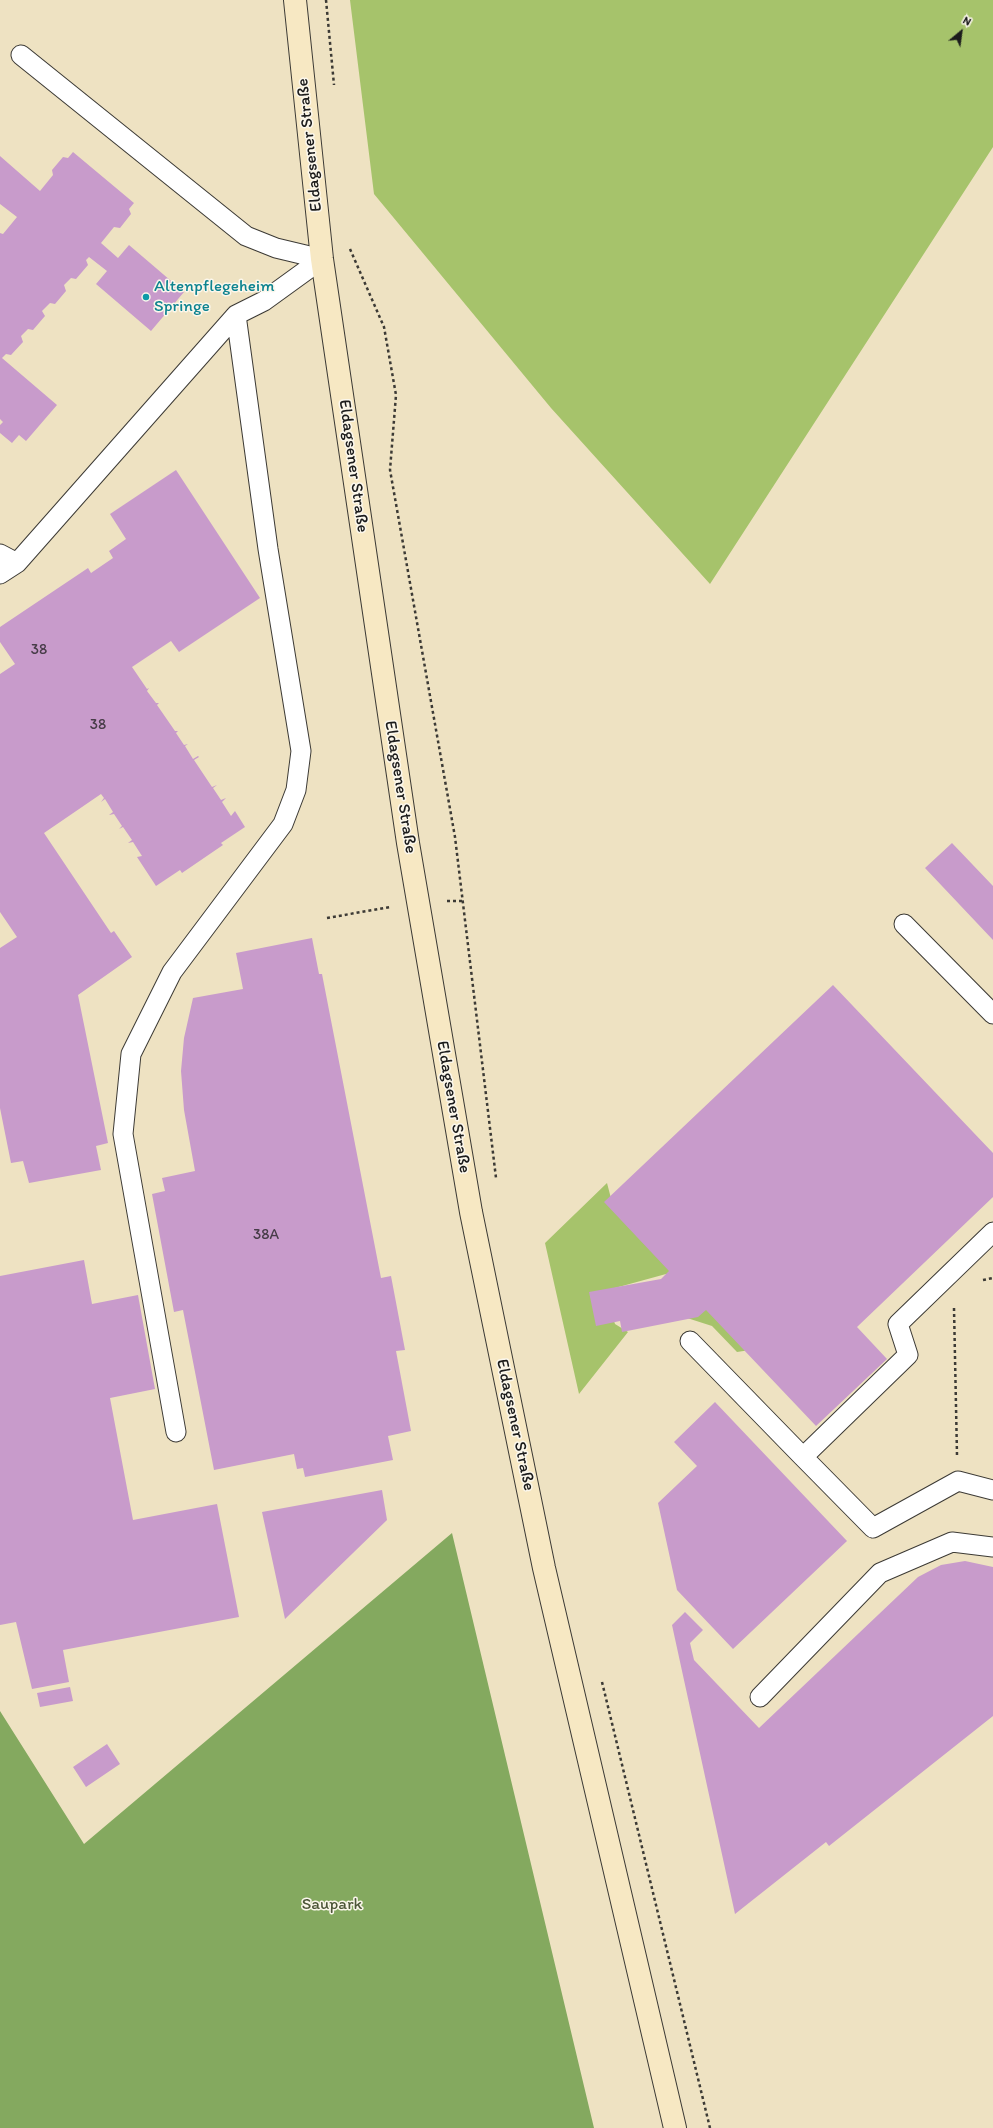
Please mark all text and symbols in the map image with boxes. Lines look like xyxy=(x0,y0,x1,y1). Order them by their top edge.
north arrow xyxy=(941,12,981,52)
text: N xyxy=(961,14,973,29)
street label: Eldagsener Straße xyxy=(293,77,327,213)
place label: Altenpflegeheim Springe xyxy=(154,277,274,317)
marker: Altenpflegeheim Springe xyxy=(141,292,151,302)
street label: Eldagsener Straße xyxy=(334,398,372,534)
house number: 38 xyxy=(31,641,47,659)
house number: 38 xyxy=(90,716,106,734)
street label: Eldagsener Straße xyxy=(379,719,421,855)
street label: Eldagsener Straße xyxy=(431,1039,475,1175)
house number: 38A xyxy=(253,1226,279,1244)
street label: Eldagsener Straße xyxy=(491,1357,539,1493)
park label: Saupark xyxy=(302,1895,362,1915)

